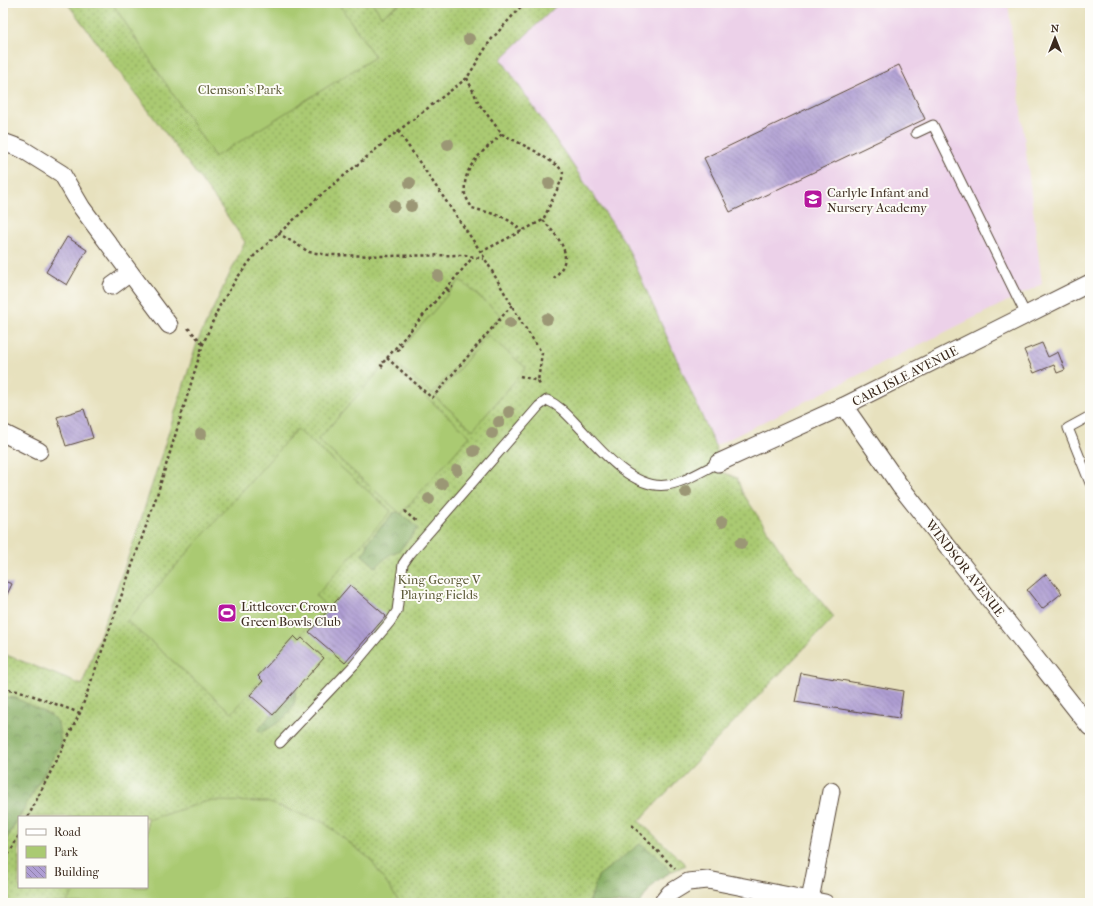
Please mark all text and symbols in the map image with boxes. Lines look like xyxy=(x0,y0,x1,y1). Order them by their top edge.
north arrow xyxy=(1035,18,1075,58)
text: N xyxy=(1051,22,1060,35)
park label: Clemson's Park xyxy=(198,82,282,97)
place label: Carlyle Infant and Nursery Academy xyxy=(827,185,929,215)
school or university icon: Carlyle Infant and Nursery Academy xyxy=(802,188,824,210)
street label: CARLISLE AVENUE xyxy=(850,343,960,409)
street label: WINDSOR AVENUE xyxy=(922,516,1007,619)
park label: King George V Playing Fields xyxy=(398,572,481,602)
place label: Littleover Crown Green Bowls Club xyxy=(241,599,341,629)
sports icon: Littleover Crown Green Bowls Club xyxy=(216,602,238,624)
legend xyxy=(18,816,148,888)
text: Road xyxy=(54,825,81,839)
text: Park xyxy=(54,845,79,859)
text: Building xyxy=(54,865,99,879)

